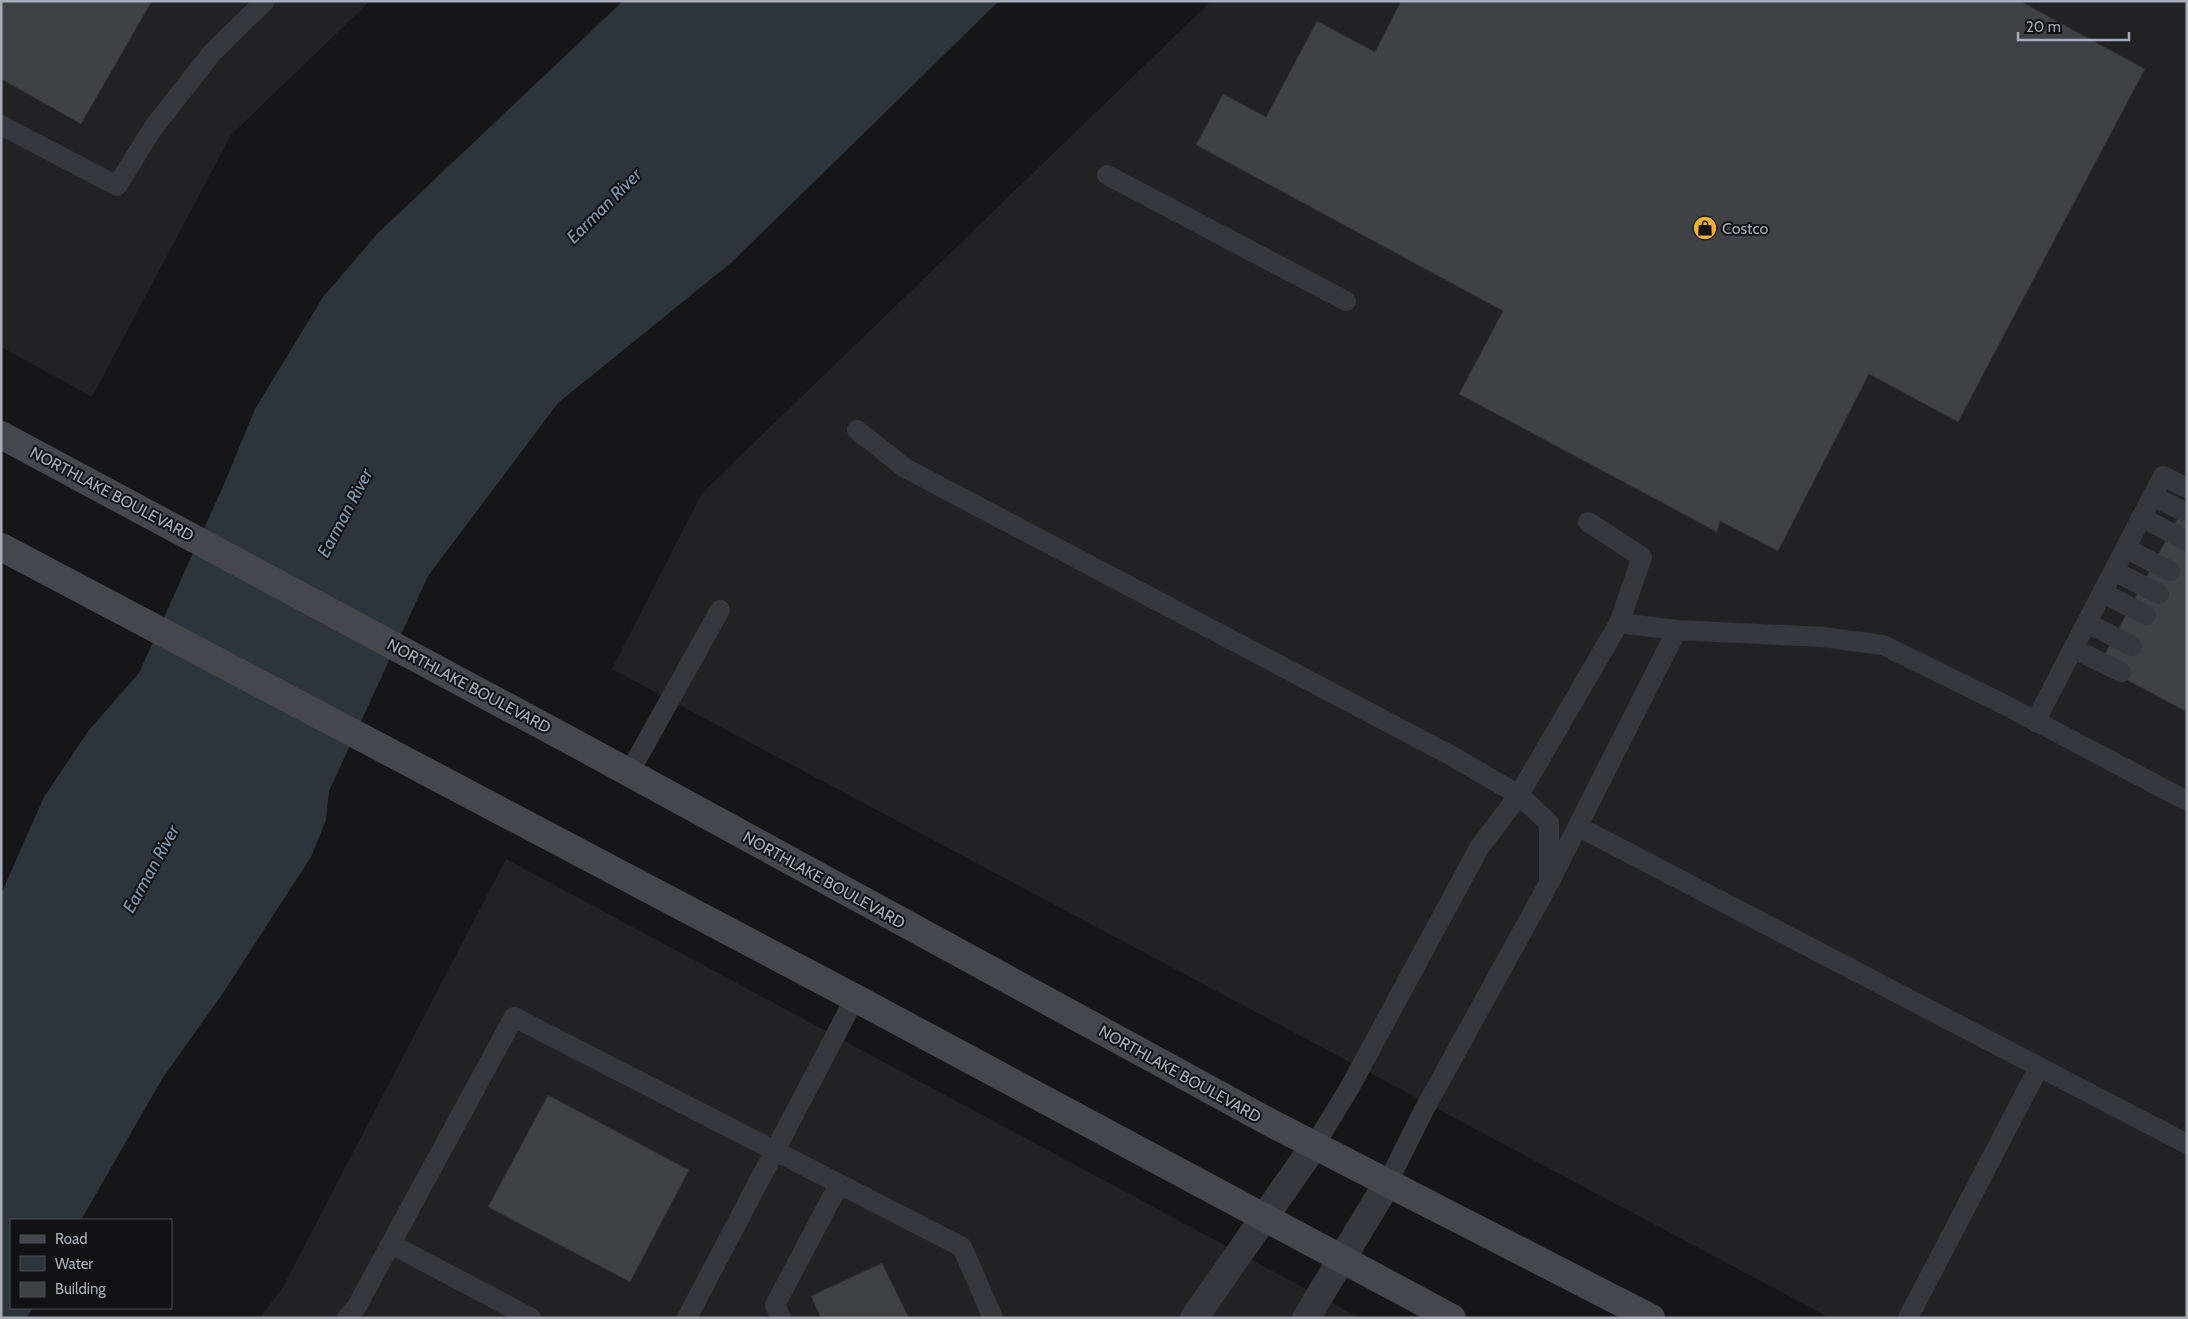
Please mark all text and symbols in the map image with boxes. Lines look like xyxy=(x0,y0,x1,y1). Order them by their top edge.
scale bar xyxy=(2018,10,2129,42)
text: 20 m xyxy=(2026,18,2061,36)
water label: Earman River xyxy=(562,163,647,248)
shop icon: Costco xyxy=(1692,215,1718,241)
place label: Costco xyxy=(1722,219,1769,238)
street label: NORTHLAKE BOULEVARD xyxy=(27,443,197,545)
water label: Earman River xyxy=(313,464,378,561)
street label: NORTHLAKE BOULEVARD xyxy=(384,635,554,737)
water label: Earman River xyxy=(118,820,185,917)
street label: NORTHLAKE BOULEVARD xyxy=(740,827,908,933)
street label: NORTHLAKE BOULEVARD xyxy=(1096,1021,1264,1127)
legend xyxy=(10,1219,172,1309)
text: Road xyxy=(55,1230,88,1248)
text: Water xyxy=(55,1255,93,1273)
text: Building xyxy=(55,1280,106,1298)

